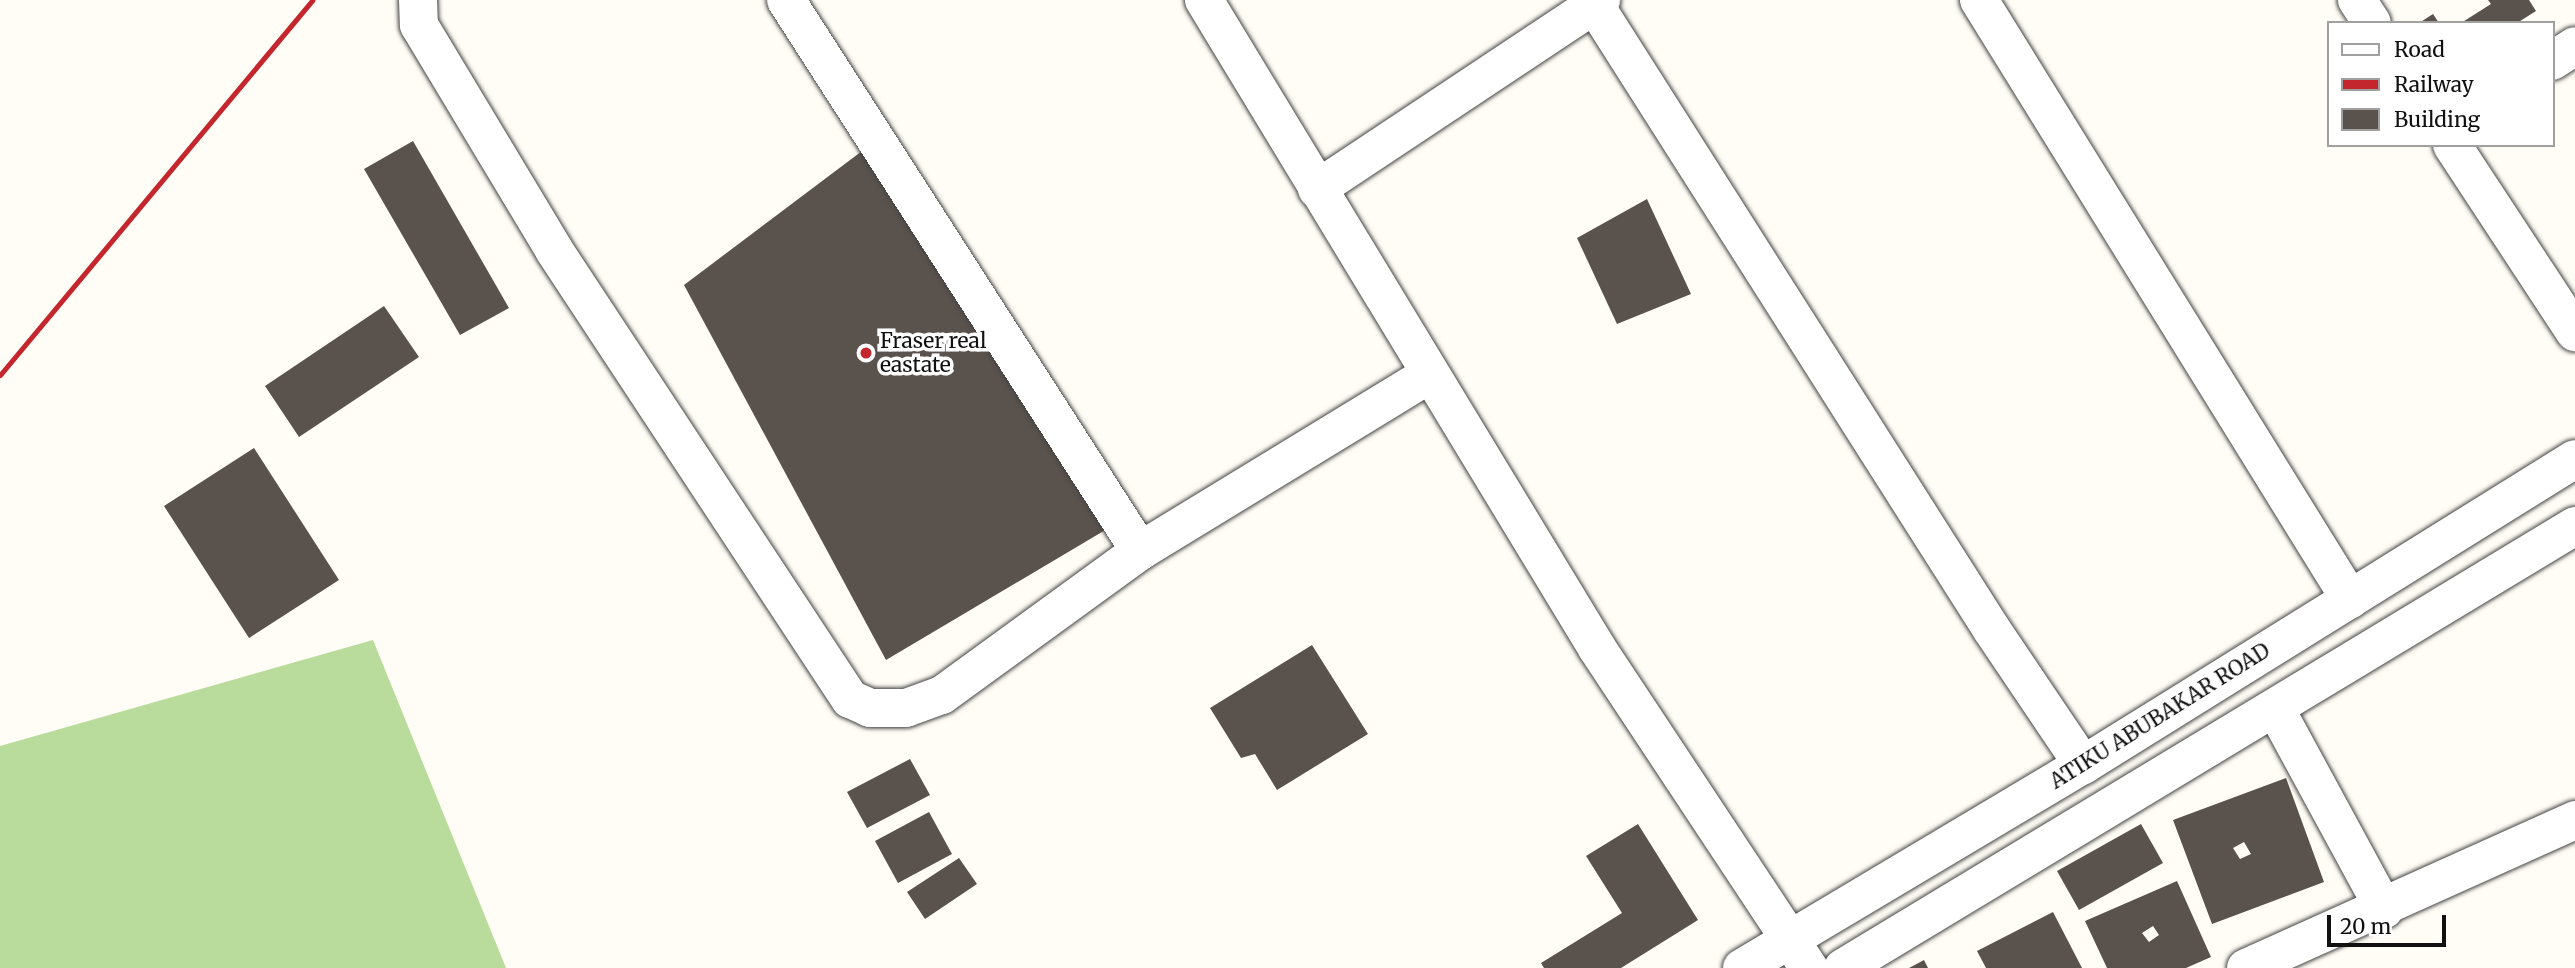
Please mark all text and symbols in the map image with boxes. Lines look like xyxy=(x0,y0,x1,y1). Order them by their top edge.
legend xyxy=(2326,21,2554,147)
text: Road xyxy=(2394,36,2445,63)
text: Railway xyxy=(2394,71,2474,98)
text: Building xyxy=(2394,106,2480,133)
place label: Fraser real eastate xyxy=(880,328,986,378)
marker: Fraser real eastate xyxy=(858,345,874,361)
street label: ATIKU ABUBAKAR ROAD xyxy=(2045,638,2275,794)
scale bar xyxy=(2330,902,2449,946)
text: 20 m xyxy=(2340,913,2391,940)

